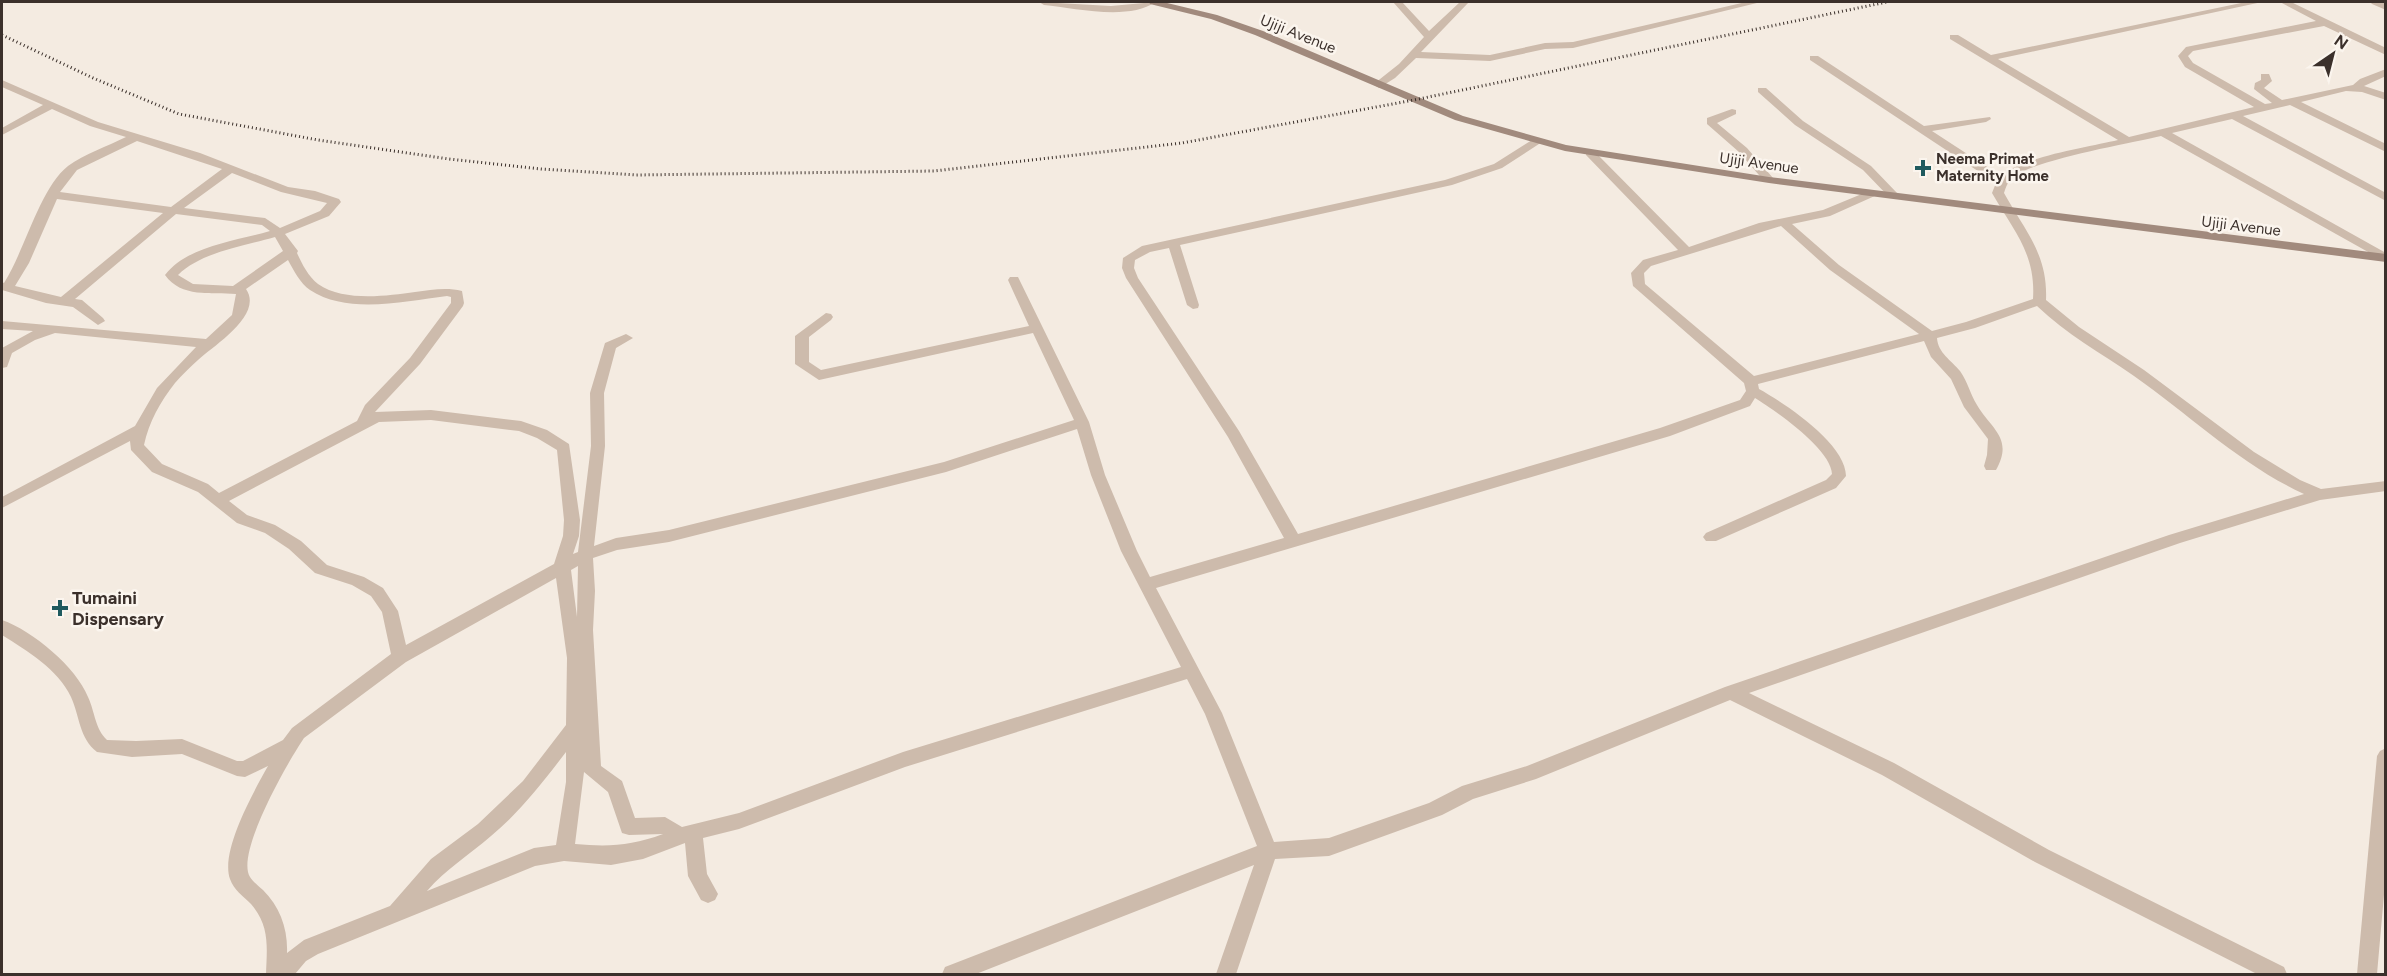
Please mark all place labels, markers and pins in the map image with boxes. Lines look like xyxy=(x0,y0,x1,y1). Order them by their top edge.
place label: Neema Primat Maternity Home xyxy=(1936,150,2049,185)
marker: Neema Primat Maternity Home xyxy=(1914,159,1932,177)
place label: Tumaini Dispensary xyxy=(72,587,165,630)
marker: Tumaini Dispensary xyxy=(53,601,67,615)

